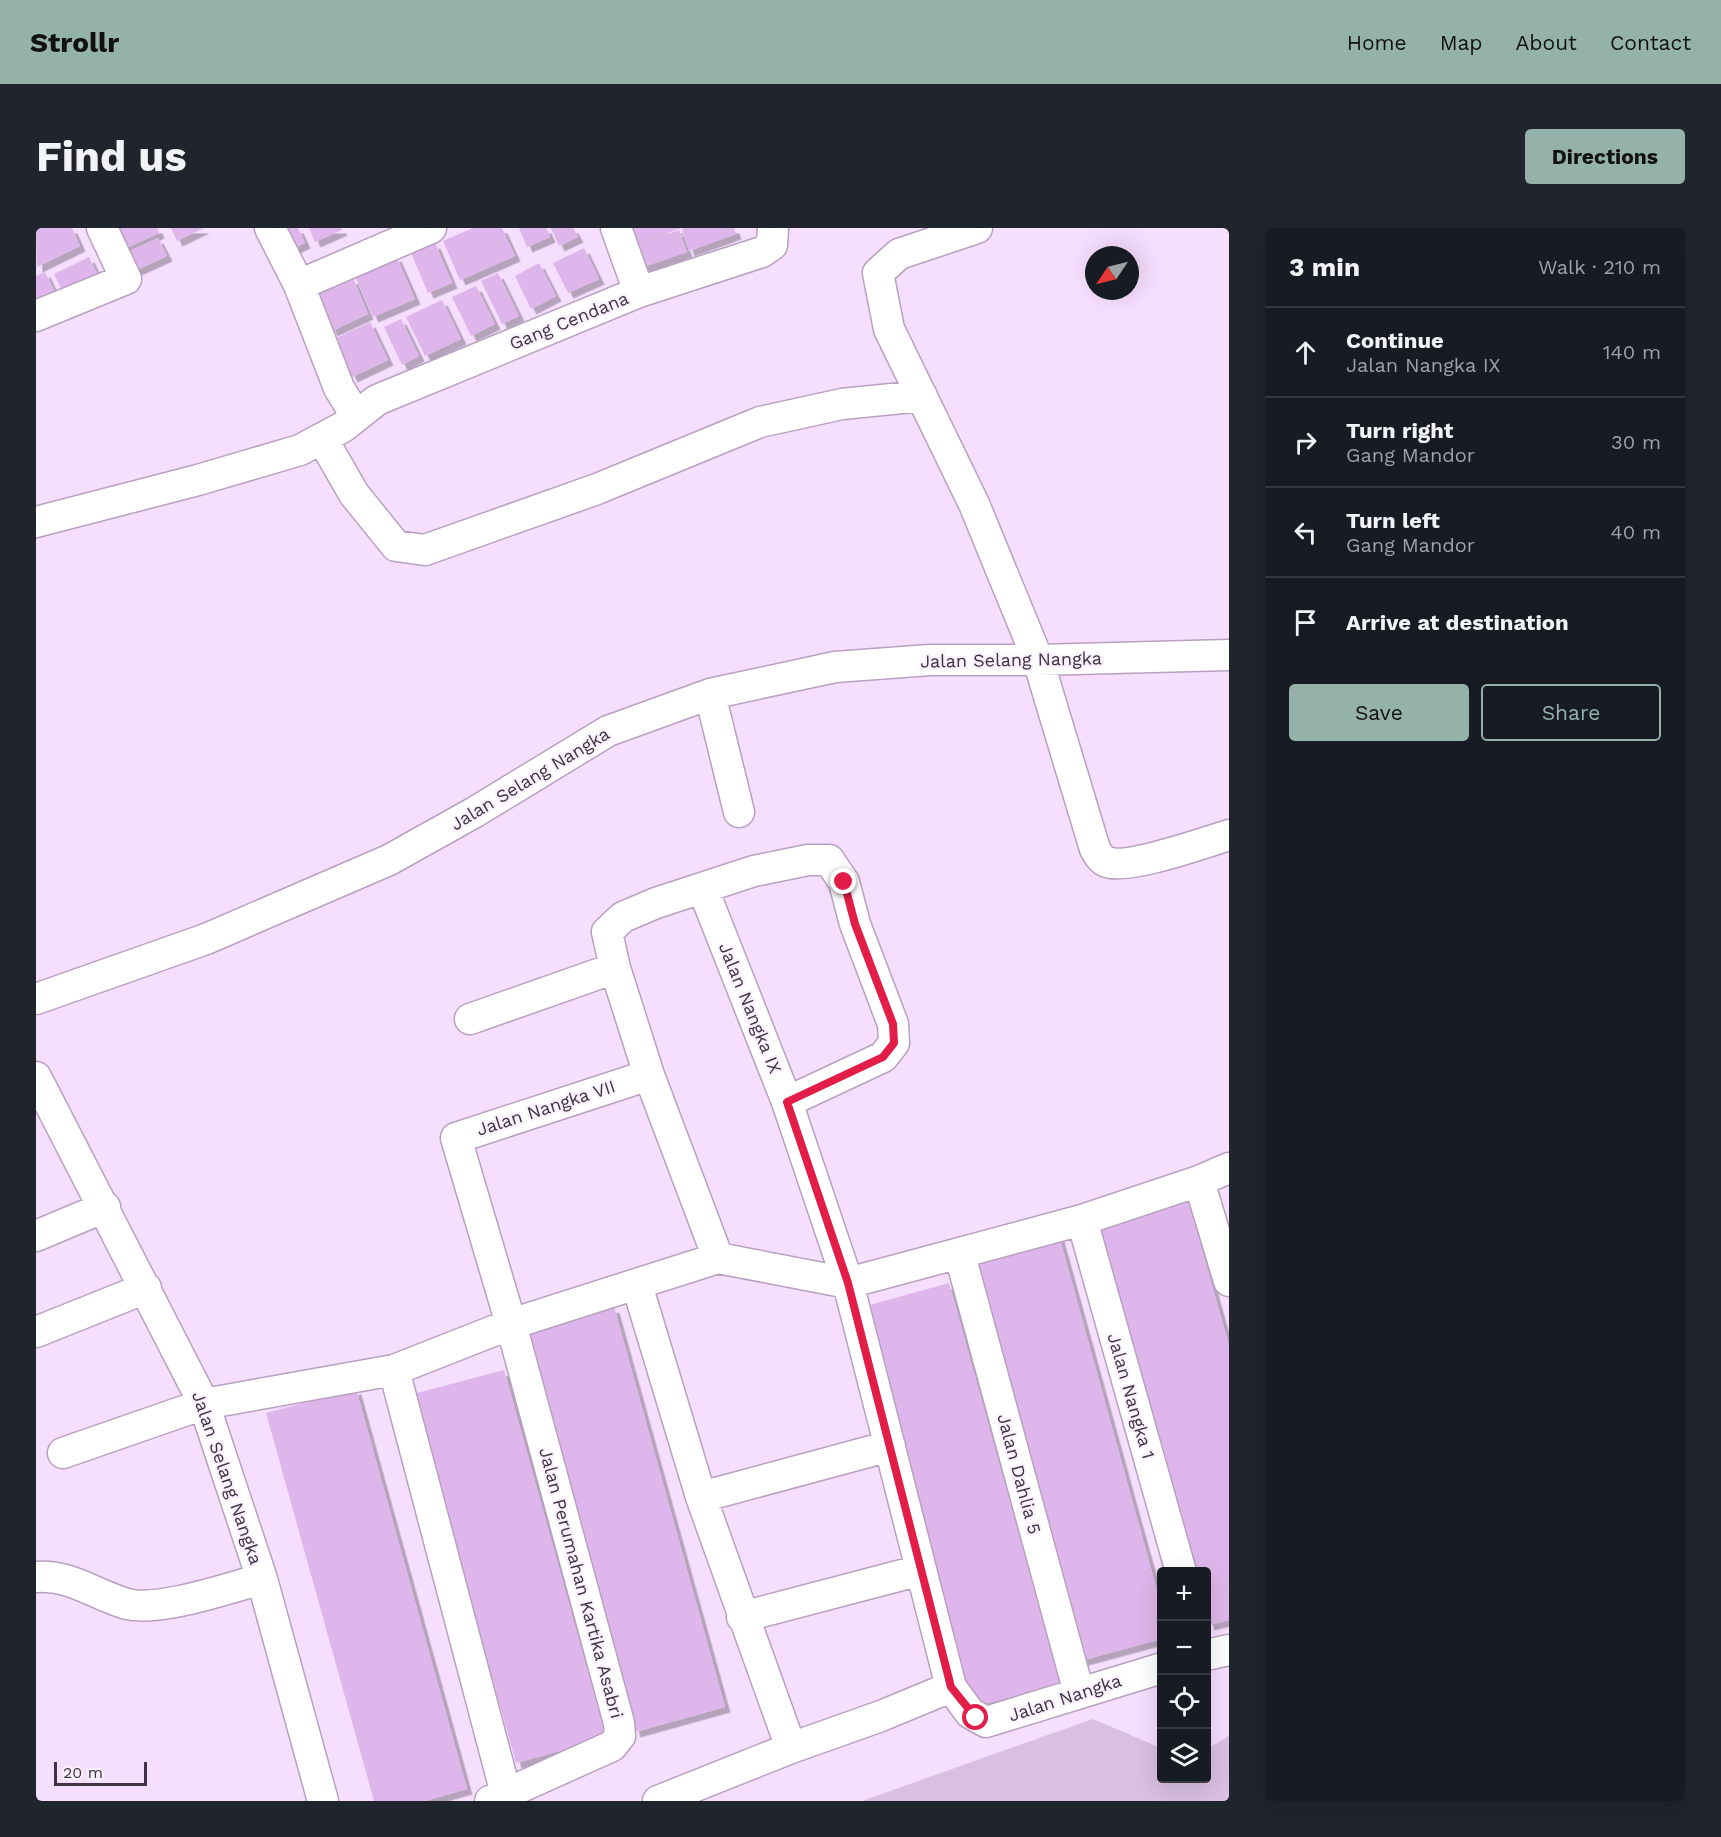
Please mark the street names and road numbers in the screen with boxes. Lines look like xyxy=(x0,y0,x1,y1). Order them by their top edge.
street label: Gang Cendana xyxy=(506,287,632,354)
street label: Jalan Selang Nangka xyxy=(920,647,1102,672)
street label: Jalan Selang Nangka xyxy=(446,723,613,834)
street label: Jalan Nangka IX xyxy=(715,939,786,1076)
street label: Jalan Nangka VII xyxy=(474,1075,618,1140)
street label: Jalan Nangka 1 xyxy=(1104,1331,1159,1461)
street label: Jalan Selang Nangka xyxy=(188,1389,267,1567)
street label: Jalan Dahlia 5 xyxy=(993,1411,1046,1536)
street label: Jalan Perumahan Kartika Asabri xyxy=(535,1445,628,1721)
street label: Jalan Nangka xyxy=(1006,1669,1124,1726)

